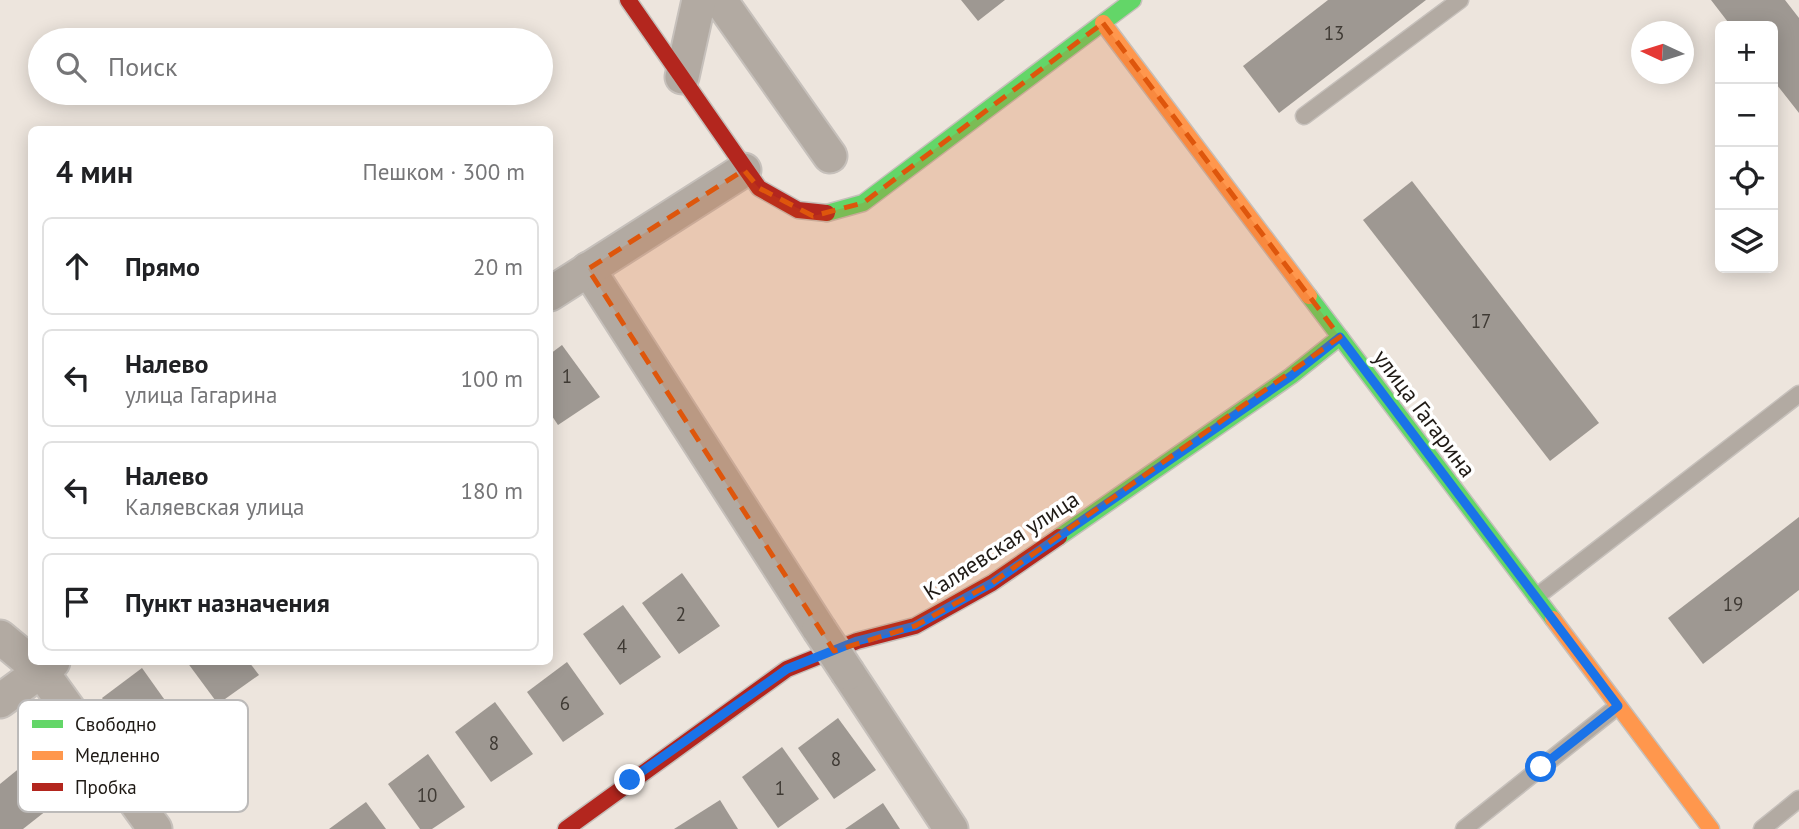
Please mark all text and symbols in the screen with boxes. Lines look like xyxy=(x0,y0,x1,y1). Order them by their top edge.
house number: 13 xyxy=(1324,21,1344,45)
north arrow xyxy=(1631,21,1694,84)
map controls xyxy=(1715,21,1778,273)
button: + xyxy=(1715,21,1778,84)
search box xyxy=(28,28,553,105)
icon: search xyxy=(52,48,90,86)
text: Поиск xyxy=(108,50,177,83)
button: − xyxy=(1715,84,1778,147)
button: locate xyxy=(1715,147,1778,210)
text: 4 мин xyxy=(56,152,133,191)
text: Пешком · 300 m xyxy=(362,157,525,186)
button: layers xyxy=(1715,210,1778,273)
icon: ahead xyxy=(58,247,96,285)
text: Прямо xyxy=(125,250,200,283)
text: 20 m xyxy=(473,252,523,281)
house number: 17 xyxy=(1471,309,1491,333)
street label: улица Гагарина xyxy=(1368,343,1482,483)
text: Налево xyxy=(125,347,209,380)
icon: left xyxy=(58,359,96,397)
text: 100 m xyxy=(461,364,523,393)
house number: 1 xyxy=(562,364,572,388)
text: улица Гагарина xyxy=(125,380,277,409)
text: Налево xyxy=(125,459,209,492)
icon: left xyxy=(58,471,96,509)
text: 180 m xyxy=(461,476,523,505)
street label: Каляевская улица xyxy=(918,484,1084,606)
text: Каляевская улица xyxy=(125,492,304,521)
icon: arrive xyxy=(58,583,96,621)
text: Пункт назначения xyxy=(125,586,330,619)
house number: 19 xyxy=(1723,592,1743,616)
house number: 2 xyxy=(676,602,686,626)
house number: 4 xyxy=(617,634,627,658)
house number: 6 xyxy=(560,691,570,715)
legend xyxy=(18,700,248,812)
text: Свободно xyxy=(75,712,157,736)
house number: 8 xyxy=(489,731,499,755)
text: Медленно xyxy=(75,743,160,767)
house number: 8 xyxy=(831,747,841,771)
route start xyxy=(1525,751,1556,782)
route end xyxy=(614,764,645,795)
text: Пробка xyxy=(75,775,137,799)
house number: 1 xyxy=(775,776,785,800)
house number: 10 xyxy=(417,783,437,807)

